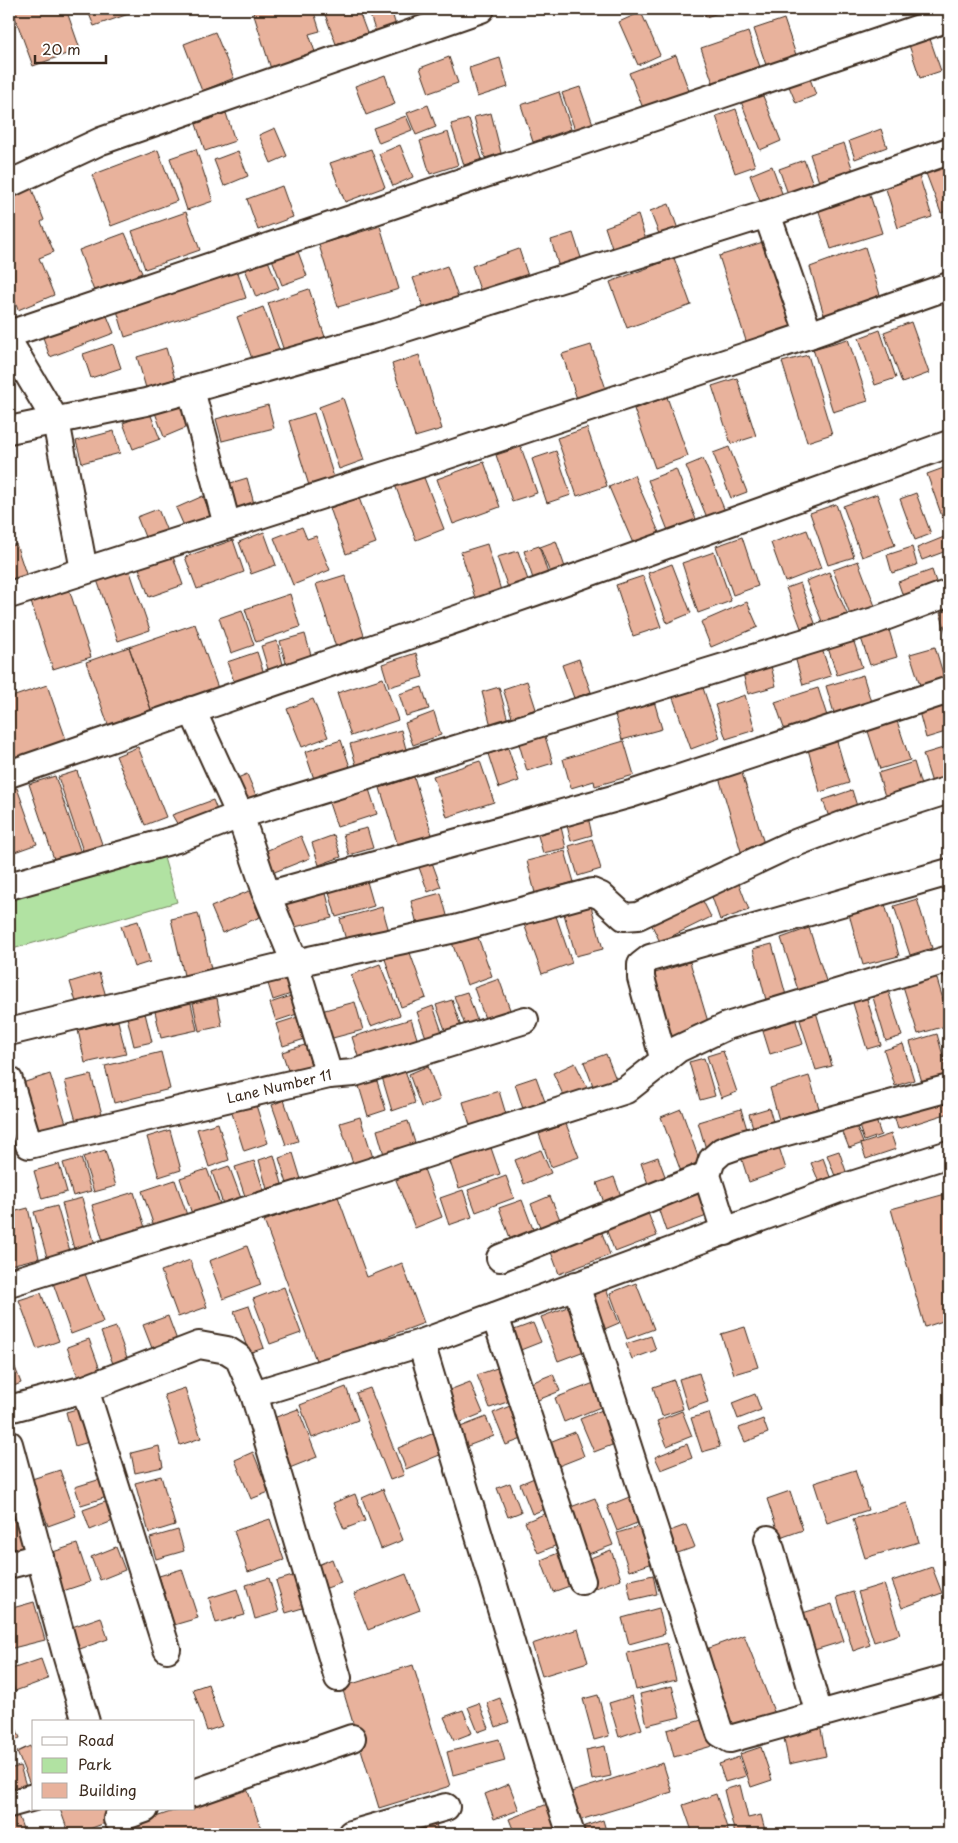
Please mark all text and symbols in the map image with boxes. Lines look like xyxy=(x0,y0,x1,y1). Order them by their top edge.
scale bar xyxy=(35,32,106,64)
text: 20 m xyxy=(42,37,81,60)
street label: Lane Number 11 xyxy=(225,1064,334,1109)
legend xyxy=(32,1720,195,1810)
text: Road xyxy=(78,1728,114,1751)
text: Park xyxy=(78,1752,112,1775)
text: Building xyxy=(78,1778,137,1801)

